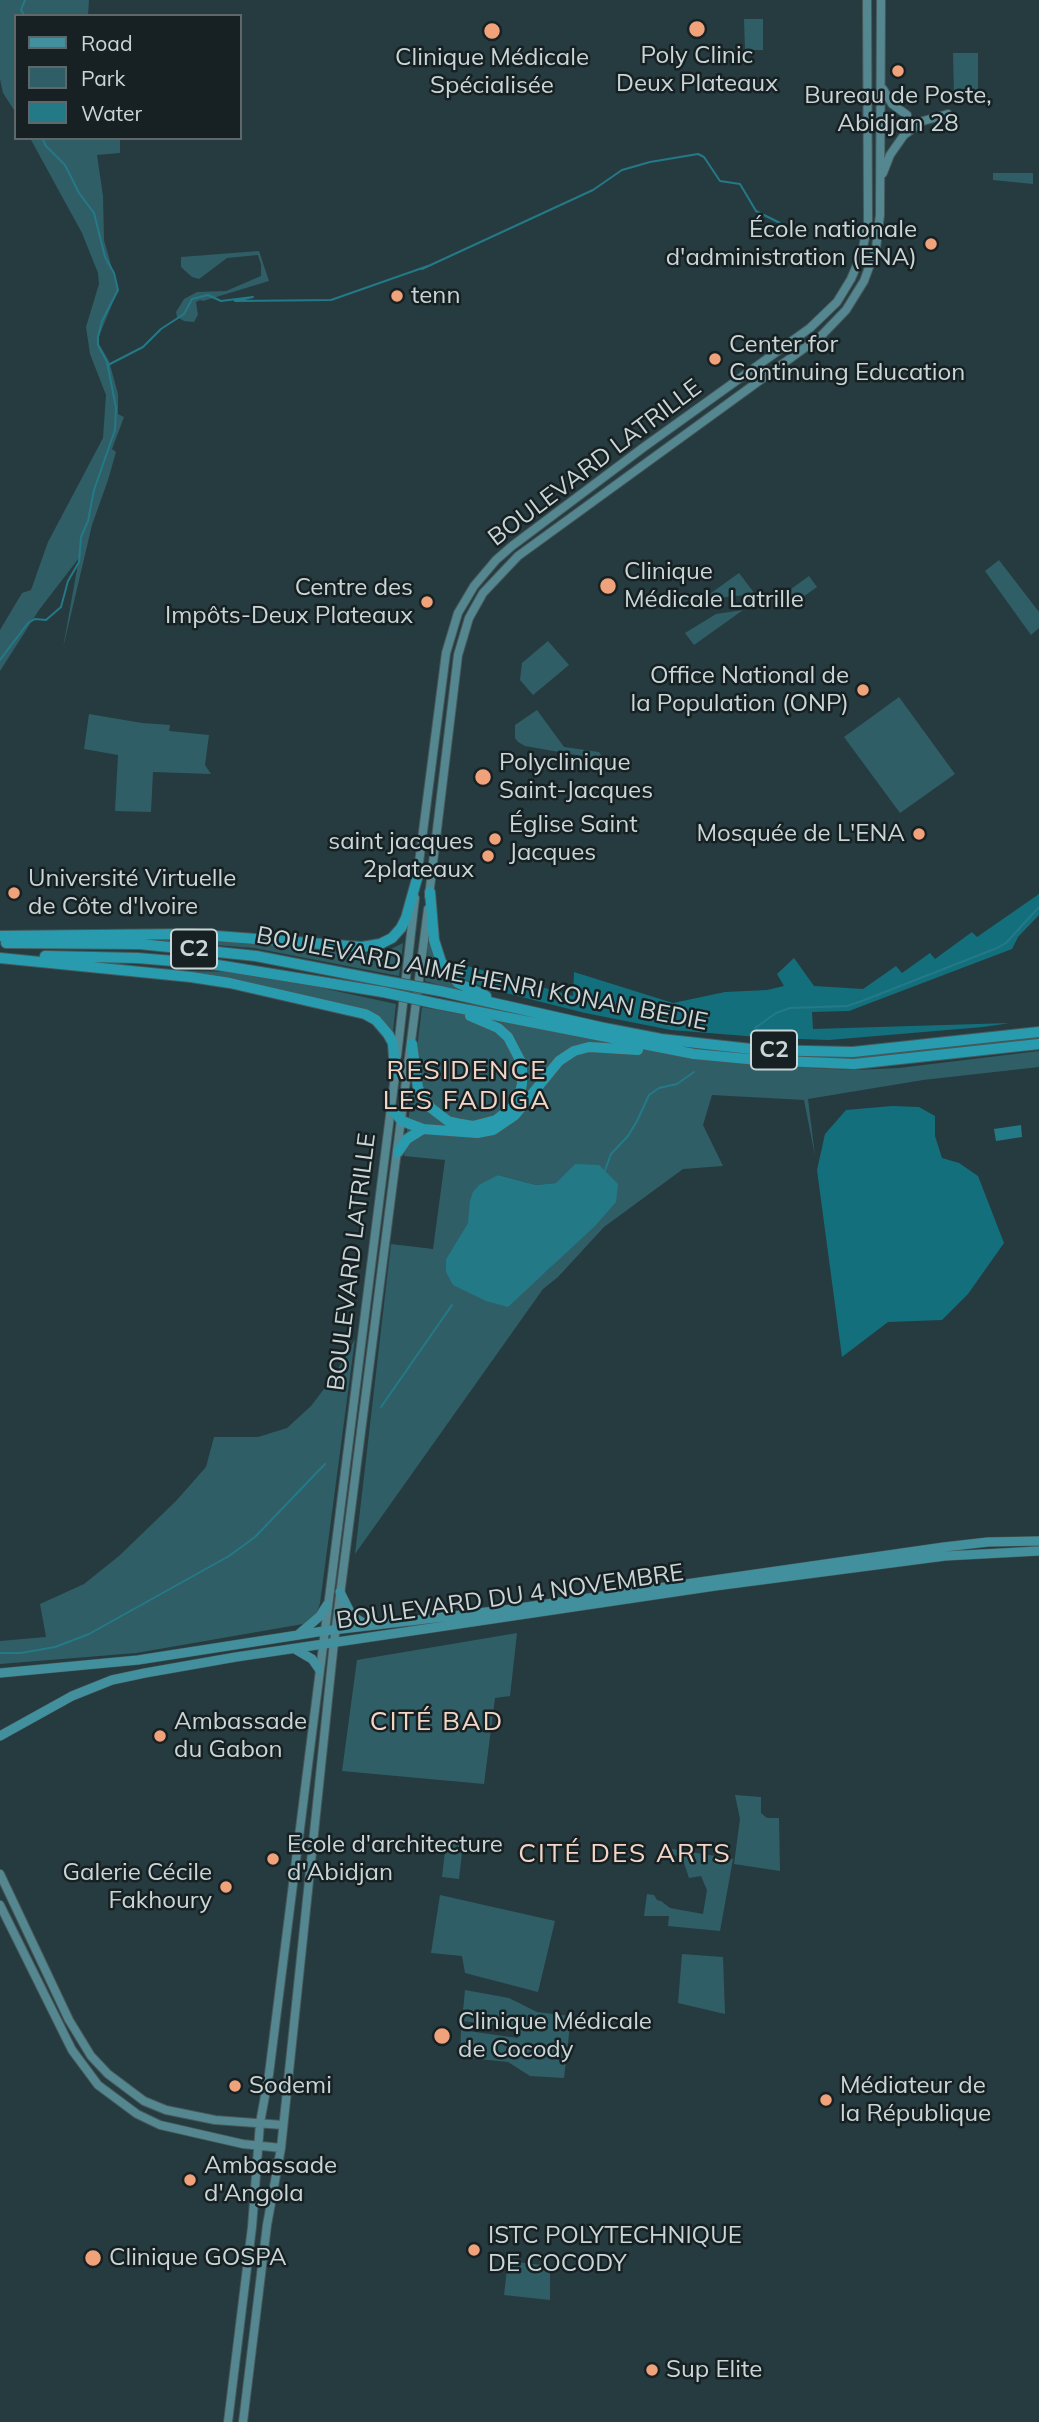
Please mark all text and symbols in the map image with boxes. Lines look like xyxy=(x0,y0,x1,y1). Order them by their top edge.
legend xyxy=(14,14,242,140)
marker: Poly Clinic Deux Plateaux xyxy=(687,19,707,39)
marker: Clinique Médicale Spécialisée xyxy=(482,21,502,41)
text: Road xyxy=(81,30,132,56)
place label: Poly Clinic Deux Plateaux xyxy=(616,42,778,98)
place label: Clinique Médicale Spécialisée xyxy=(395,44,589,100)
marker: Bureau de Poste, Abidjan 28 xyxy=(890,63,906,79)
text: Park xyxy=(81,65,125,91)
place label: Bureau de Poste, Abidjan 28 xyxy=(804,82,992,138)
text: Water xyxy=(81,100,142,126)
place label: École nationale d'administration (ENA) xyxy=(666,216,917,272)
marker: École nationale d'administration (ENA) xyxy=(923,236,939,252)
place label: tenn xyxy=(411,282,460,310)
marker: tenn xyxy=(389,288,405,304)
place label: Center for Continuing Education xyxy=(729,331,965,387)
marker: Center for Continuing Education xyxy=(707,351,723,367)
street label: BOULEVARD LATRILLE xyxy=(483,373,707,553)
place label: Clinique Médicale Latrille xyxy=(624,558,804,614)
place label: Centre des Impôts-Deux Plateaux xyxy=(165,574,413,630)
marker: Clinique Médicale Latrille xyxy=(598,576,618,596)
marker: Centre des Impôts-Deux Plateaux xyxy=(419,594,435,610)
place label: Office National de la Population (ONP) xyxy=(630,662,849,718)
marker: Office National de la Population (ONP) xyxy=(855,682,871,698)
place label: Polyclinique Saint-Jacques xyxy=(499,749,653,805)
marker: Polyclinique Saint-Jacques xyxy=(473,767,493,787)
place label: Église Saint Jacques xyxy=(509,811,638,867)
place label: Mosquée de L'ENA xyxy=(696,820,905,848)
marker: Mosquée de L'ENA xyxy=(911,826,927,842)
place label: saint jacques 2plateaux xyxy=(328,828,474,884)
marker: Église Saint Jacques xyxy=(487,831,503,847)
marker: saint jacques 2plateaux xyxy=(480,848,496,864)
place label: Université Virtuelle de Côte d'Ivoire xyxy=(28,865,236,921)
marker: Université Virtuelle de Côte d'Ivoire xyxy=(6,885,22,901)
street label: BOULEVARD AIMÉ HENRI KONAN BEDIE xyxy=(254,921,710,1037)
road number: C2 xyxy=(171,930,217,968)
road number: C2 xyxy=(751,1030,797,1070)
district label: RESIDENCE LES FADIGA xyxy=(384,1055,550,1116)
street label: BOULEVARD LATRILLE xyxy=(322,1132,382,1392)
street label: BOULEVARD DU 4 NOVEMBRE xyxy=(335,1558,685,1636)
district label: CITÉ BAD xyxy=(371,1706,503,1738)
place label: Ambassade du Gabon xyxy=(174,1708,307,1764)
marker: Ambassade du Gabon xyxy=(152,1728,168,1744)
place label: Ecole d'architecture d'Abidjan xyxy=(287,1831,503,1887)
district label: CITÉ DES ARTS xyxy=(520,1838,730,1870)
marker: Ecole d'architecture d'Abidjan xyxy=(265,1851,281,1867)
place label: Galerie Cécile Fakhoury xyxy=(63,1859,212,1915)
marker: Galerie Cécile Fakhoury xyxy=(218,1879,234,1895)
place label: Clinique Médicale de Cocody xyxy=(458,2008,652,2064)
marker: Clinique Médicale de Cocody xyxy=(432,2026,452,2046)
place label: Sodemi xyxy=(249,2072,332,2100)
place label: Médiateur de la République xyxy=(840,2072,991,2128)
marker: Sodemi xyxy=(227,2078,243,2094)
marker: Médiateur de la République xyxy=(818,2092,834,2108)
place label: Ambassade d'Angola xyxy=(204,2152,337,2208)
marker: Ambassade d'Angola xyxy=(182,2172,198,2188)
place label: ISTC POLYTECHNIQUE DE COCODY xyxy=(488,2222,742,2278)
marker: ISTC POLYTECHNIQUE DE COCODY xyxy=(466,2242,482,2258)
place label: Clinique GOSPA xyxy=(109,2244,287,2272)
marker: Clinique GOSPA xyxy=(83,2248,103,2268)
place label: Sup Elite xyxy=(666,2356,762,2384)
marker: Sup Elite xyxy=(644,2362,660,2378)

